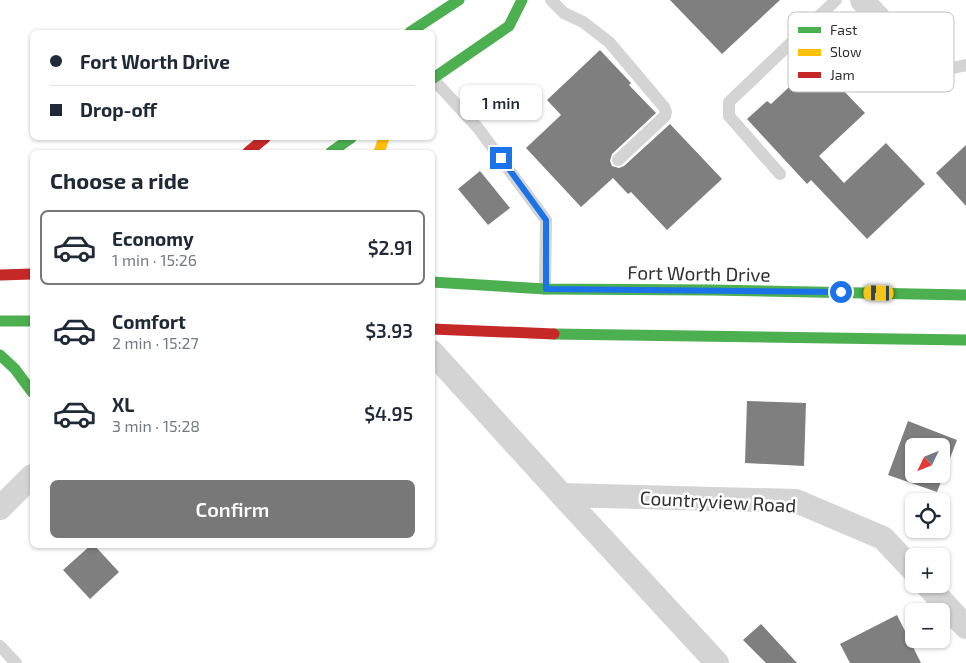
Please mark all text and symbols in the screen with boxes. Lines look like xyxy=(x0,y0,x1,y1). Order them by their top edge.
legend xyxy=(788,12,954,92)
text: Fast xyxy=(830,21,857,38)
text: Slow xyxy=(830,43,862,60)
text: Fort Worth Drive xyxy=(80,50,230,73)
text: Jam xyxy=(830,66,855,83)
callout: 1 min xyxy=(460,86,542,120)
text: 1 min xyxy=(482,93,520,112)
text: Drop-off xyxy=(80,98,157,121)
route end xyxy=(490,147,512,169)
text: Choose a ride xyxy=(50,167,189,193)
icon: car xyxy=(52,225,97,270)
text: Economy xyxy=(112,227,194,250)
text: $2.91 xyxy=(368,236,413,259)
text: 1 min · 15:26 xyxy=(112,250,197,269)
street label: Fort Worth Drive xyxy=(627,260,771,286)
route start xyxy=(830,281,852,303)
car xyxy=(863,285,894,301)
icon: car xyxy=(52,308,97,353)
text: Comfort xyxy=(112,310,186,333)
text: $3.93 xyxy=(365,319,413,342)
text: 2 min · 15:27 xyxy=(112,333,199,352)
icon: car xyxy=(52,391,97,436)
text: XL xyxy=(112,393,134,416)
text: $4.95 xyxy=(364,402,413,425)
text: 3 min · 15:28 xyxy=(112,416,200,435)
north arrow xyxy=(905,438,950,482)
map controls xyxy=(905,438,950,648)
button: Confirm xyxy=(50,480,415,538)
street label: Countryview Road xyxy=(639,485,797,517)
button: locate xyxy=(905,493,950,538)
button: + xyxy=(905,548,950,593)
button: − xyxy=(905,603,950,648)

